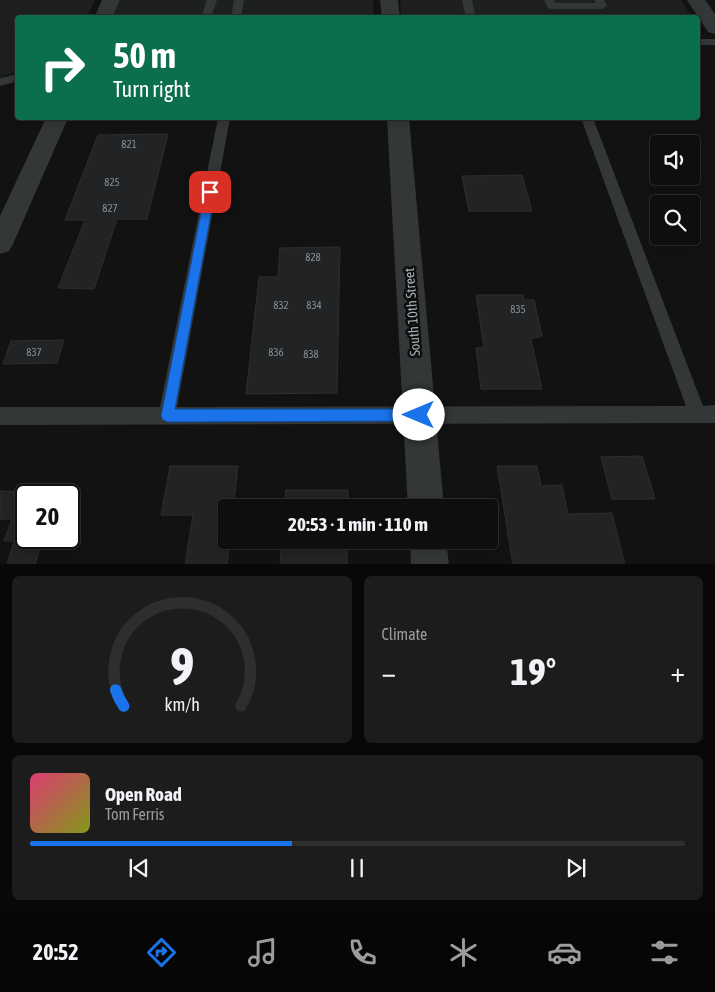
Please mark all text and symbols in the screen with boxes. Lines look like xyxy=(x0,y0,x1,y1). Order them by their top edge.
icon: right xyxy=(30,35,95,100)
text: 50 m xyxy=(113,35,176,75)
text: Turn right xyxy=(113,76,190,102)
map controls xyxy=(650,135,700,245)
button: sound xyxy=(650,135,700,185)
house number: 821 xyxy=(121,138,137,150)
pin xyxy=(189,171,231,213)
house number: 825 xyxy=(104,176,120,188)
icon: arrive xyxy=(196,178,224,206)
button: search xyxy=(650,195,700,245)
house number: 827 xyxy=(102,202,118,214)
house number: 828 xyxy=(305,251,321,263)
street label: South 10th Street xyxy=(401,267,423,357)
house number: 832 xyxy=(273,299,289,311)
house number: 834 xyxy=(306,299,322,311)
house number: 835 xyxy=(510,303,526,315)
house number: 837 xyxy=(26,346,42,358)
house number: 836 xyxy=(268,346,284,358)
house number: 838 xyxy=(303,348,319,360)
position arrow xyxy=(392,388,444,440)
speed limit sign: 20 xyxy=(15,484,80,549)
text: 20:53 · 1 min · 110 m xyxy=(288,513,428,535)
text: Climate xyxy=(382,625,427,643)
text: 9 xyxy=(170,636,194,696)
text: 19° xyxy=(510,650,556,693)
text: − xyxy=(382,656,396,688)
text: + xyxy=(670,656,685,688)
text: km/h xyxy=(164,694,199,715)
text: Open Road xyxy=(105,783,182,805)
text: Tom Ferris xyxy=(105,805,164,823)
icon: previous xyxy=(125,854,153,882)
icon: pause xyxy=(343,854,371,882)
icon: next xyxy=(562,854,590,882)
icon: directions xyxy=(144,935,179,970)
icon: music xyxy=(245,935,280,970)
icon: phone xyxy=(345,935,380,970)
icon: climate xyxy=(446,935,481,970)
icon: car xyxy=(547,935,582,970)
icon: filters xyxy=(647,935,682,970)
text: 20:52 xyxy=(33,939,79,965)

